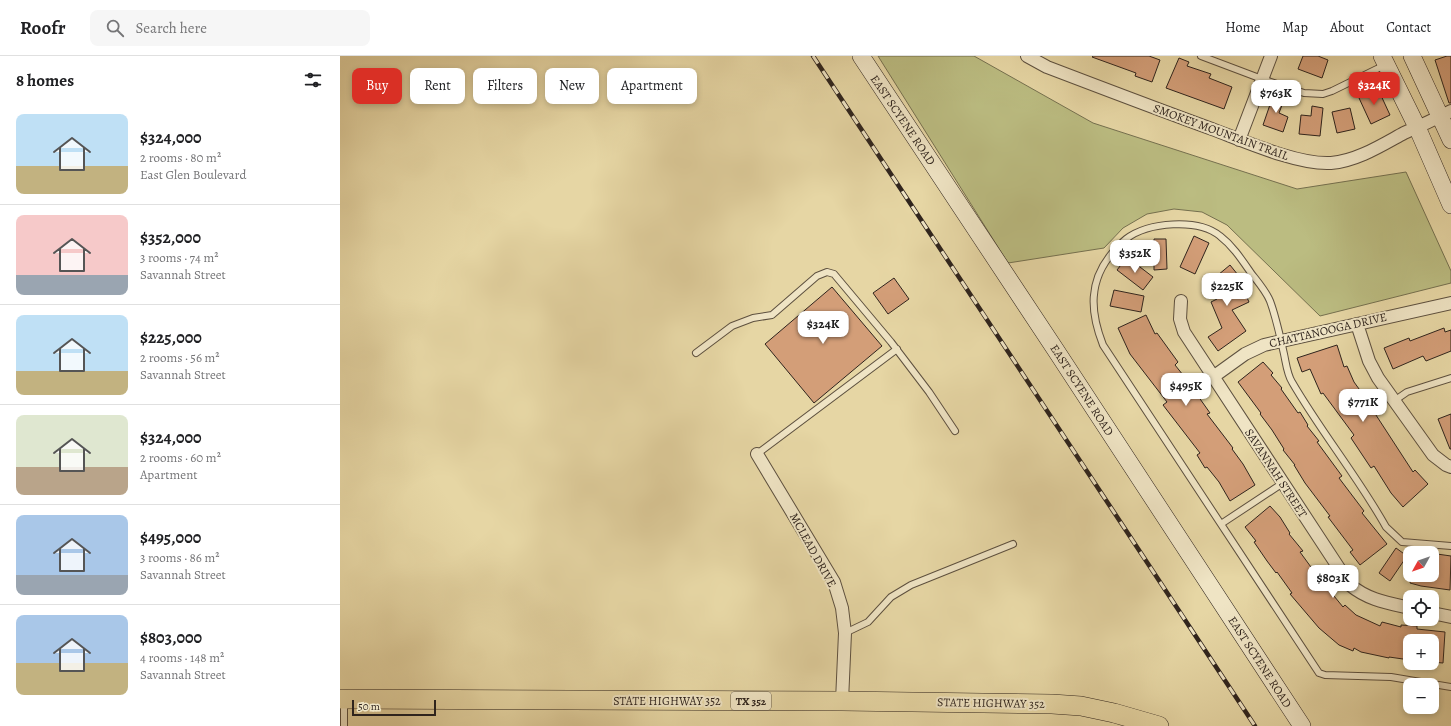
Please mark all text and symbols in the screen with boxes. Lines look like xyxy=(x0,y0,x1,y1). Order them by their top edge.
search box xyxy=(90,10,370,46)
text: Roofr xyxy=(20,15,66,41)
icon: search xyxy=(104,17,126,39)
text: Search here xyxy=(136,18,207,38)
text: Home xyxy=(1225,18,1260,37)
text: Map xyxy=(1282,18,1308,37)
text: About xyxy=(1330,18,1364,37)
text: Contact xyxy=(1386,18,1431,37)
chip: Buy xyxy=(352,68,402,104)
chip: Rent xyxy=(410,68,465,104)
chip: Filters xyxy=(473,68,537,104)
chip: New xyxy=(545,68,599,104)
chip: Apartment xyxy=(607,68,697,104)
text: 8 homes xyxy=(16,69,74,92)
icon: filters xyxy=(302,69,324,91)
street label: EAST SCYENE ROAD xyxy=(867,72,939,168)
pin: $324K xyxy=(1346,72,1402,106)
text: $324K xyxy=(1358,76,1390,93)
pin: $763K xyxy=(1248,80,1304,114)
text: $763K xyxy=(1260,84,1292,101)
street label: SMOKEY MOUNTAIN TRAIL xyxy=(1151,100,1292,164)
text: $324,000 xyxy=(140,126,202,149)
icon: home xyxy=(48,130,96,178)
text: 2 rooms · 80 m² xyxy=(140,149,221,166)
text: East Glen Boulevard xyxy=(140,166,246,183)
text: $352,000 xyxy=(140,226,201,249)
icon: home xyxy=(48,231,96,279)
pin: $352K xyxy=(1107,240,1163,274)
text: $352K xyxy=(1119,244,1151,261)
text: 3 rooms · 74 m² xyxy=(140,249,219,266)
text: Savannah Street xyxy=(140,266,226,283)
pin: $225K xyxy=(1199,273,1255,307)
text: $225K xyxy=(1211,277,1243,294)
street label: CHATTANOOGA DRIVE xyxy=(1268,309,1388,351)
pin: $324K xyxy=(795,311,851,345)
text: $324K xyxy=(807,315,839,332)
text: $225,000 xyxy=(140,326,202,349)
icon: home xyxy=(48,331,96,379)
street label: EAST SCYENE ROAD xyxy=(1046,341,1118,439)
text: 2 rooms · 56 m² xyxy=(140,349,220,366)
text: Savannah Street xyxy=(140,366,226,383)
pin: $495K xyxy=(1158,373,1214,407)
text: $495K xyxy=(1170,377,1202,394)
pin: $771K xyxy=(1335,389,1391,423)
text: $771K xyxy=(1348,393,1378,410)
street label: SAVANNAH STREET xyxy=(1241,425,1311,521)
text: $324,000 xyxy=(140,426,202,449)
icon: home xyxy=(48,431,96,479)
text: 2 rooms · 60 m² xyxy=(140,449,221,466)
text: Apartment xyxy=(140,466,198,483)
street label: MCLEAD DRIVE xyxy=(786,510,840,590)
text: $495,000 xyxy=(140,526,201,549)
icon: home xyxy=(48,531,96,579)
north arrow xyxy=(1403,546,1439,582)
map controls xyxy=(1403,546,1439,714)
text: 3 rooms · 86 m² xyxy=(140,549,220,566)
pin: $803K xyxy=(1305,565,1361,599)
text: Savannah Street xyxy=(140,566,226,583)
text: $803K xyxy=(1317,569,1349,586)
button: locate xyxy=(1403,590,1439,626)
street label: EAST SCYENE ROAD xyxy=(1224,613,1296,711)
text: $803,000 xyxy=(140,626,202,649)
icon: home xyxy=(48,631,96,679)
button: + xyxy=(1403,634,1439,670)
text: 4 rooms · 148 m² xyxy=(140,649,224,666)
text: Savannah Street xyxy=(140,666,226,683)
button: − xyxy=(1403,678,1439,714)
road number: TX 352 xyxy=(731,692,771,710)
street label: STATE HIGHWAY 352 xyxy=(613,693,721,709)
street label: STATE HIGHWAY 352 xyxy=(937,694,1045,712)
scale bar xyxy=(352,698,436,717)
text: 50 m xyxy=(358,699,380,714)

